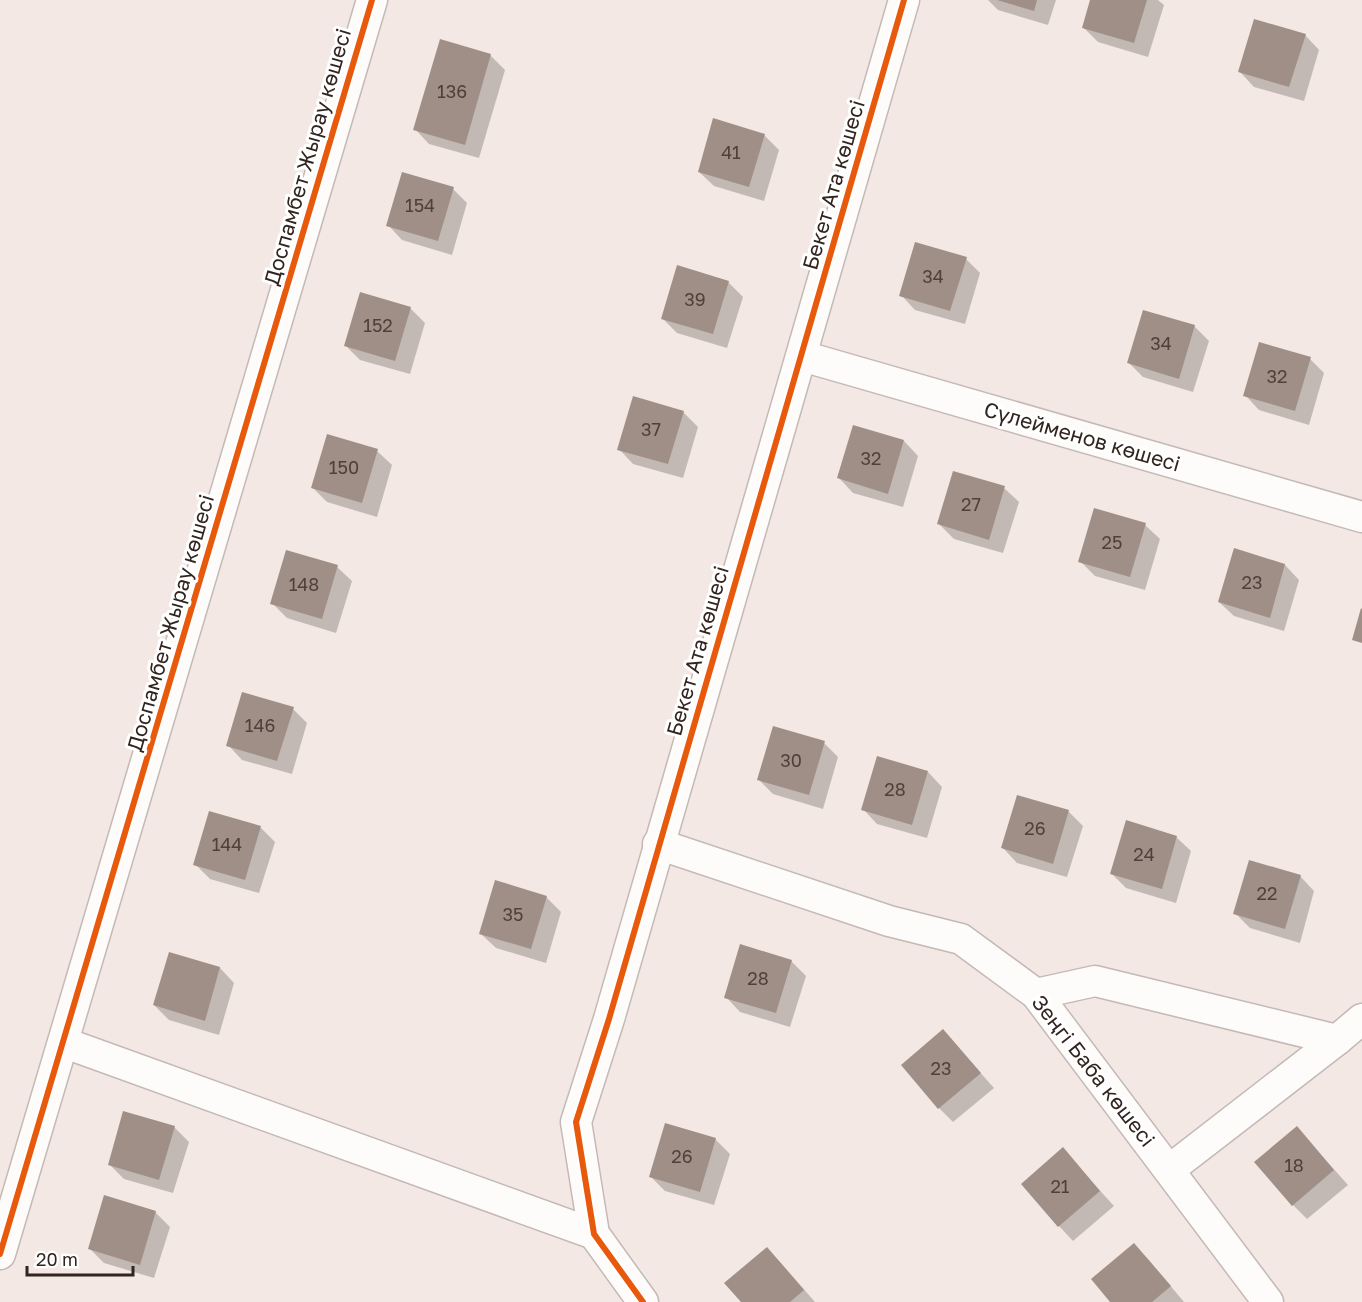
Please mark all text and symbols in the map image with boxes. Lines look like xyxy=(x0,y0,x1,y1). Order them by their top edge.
street label: Доспамбет Жырау көшесі xyxy=(258,25,356,288)
house number: 136 xyxy=(437,80,467,102)
street label: Бекет Ата көшесі xyxy=(796,97,870,273)
house number: 41 xyxy=(721,141,741,163)
house number: 154 xyxy=(405,194,435,216)
house number: 34 xyxy=(922,265,944,287)
house number: 39 xyxy=(684,288,706,310)
house number: 152 xyxy=(363,314,393,336)
house number: 34 xyxy=(1150,332,1172,354)
house number: 32 xyxy=(1267,365,1287,387)
street label: Сүлейменов көшесі xyxy=(981,396,1184,477)
house number: 37 xyxy=(641,418,661,440)
house number: 32 xyxy=(861,447,881,469)
house number: 150 xyxy=(329,456,359,478)
street label: Доспамбет Жырау көшесі xyxy=(121,491,219,754)
house number: 27 xyxy=(961,493,981,515)
house number: 25 xyxy=(1102,531,1122,553)
street label: Бекет Ата көшесі xyxy=(660,563,734,739)
house number: 23 xyxy=(1242,571,1262,593)
house number: 148 xyxy=(289,573,319,595)
house number: 146 xyxy=(245,714,275,736)
house number: 30 xyxy=(780,749,802,771)
house number: 28 xyxy=(884,778,906,800)
house number: 26 xyxy=(1024,817,1046,839)
house number: 144 xyxy=(212,833,242,855)
house number: 24 xyxy=(1133,843,1155,865)
house number: 22 xyxy=(1257,882,1277,904)
house number: 35 xyxy=(503,903,523,925)
house number: 28 xyxy=(747,967,769,989)
street label: Зеңгі Баба көшесі xyxy=(1026,989,1161,1151)
house number: 23 xyxy=(931,1057,951,1079)
house number: 26 xyxy=(671,1145,693,1167)
house number: 18 xyxy=(1284,1154,1304,1176)
house number: 21 xyxy=(1050,1175,1070,1197)
scale bar xyxy=(27,1239,134,1277)
text: 20 m xyxy=(36,1248,78,1270)

